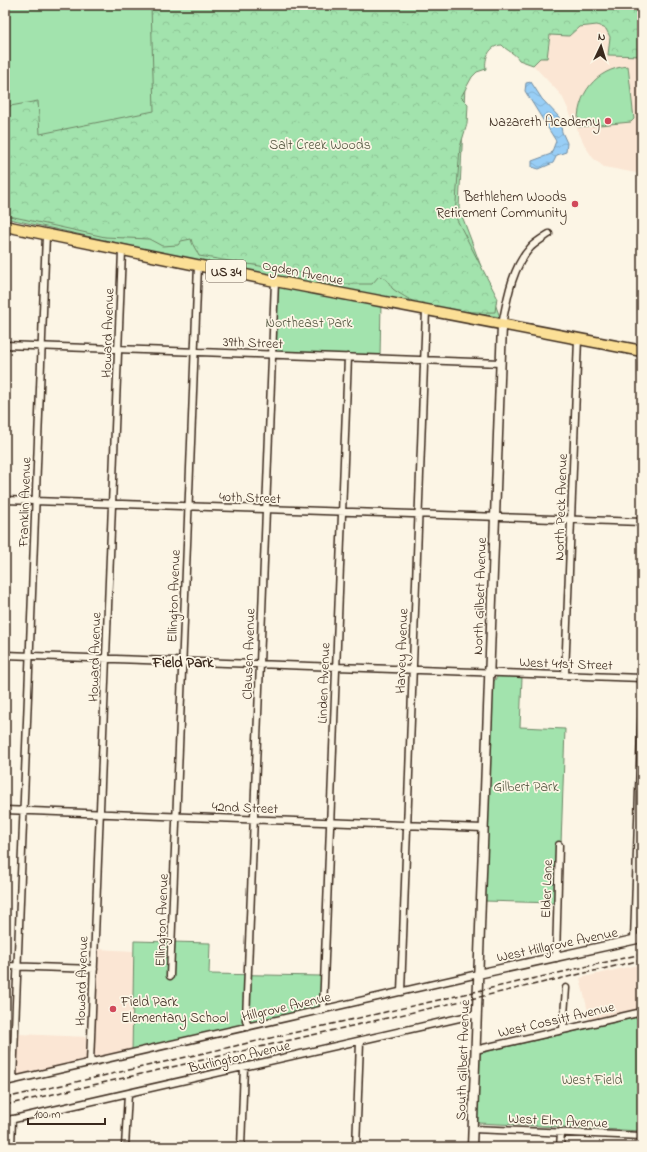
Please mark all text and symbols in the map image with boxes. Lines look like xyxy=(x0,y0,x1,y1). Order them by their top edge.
north arrow xyxy=(581,26,621,66)
text: N xyxy=(597,29,606,45)
place label: Nazareth Academy xyxy=(489,112,600,134)
marker: Nazareth Academy xyxy=(603,116,613,126)
park label: Salt Creek Woods xyxy=(269,135,371,156)
place label: Bethlehem Woods Retirement Community xyxy=(436,187,567,225)
marker: Bethlehem Woods Retirement Community xyxy=(570,199,580,209)
street label: Ogden Avenue xyxy=(260,255,346,293)
road number: US 34 xyxy=(206,260,246,282)
street label: Howard Avenue xyxy=(96,287,121,378)
park label: Northeast Park xyxy=(266,313,353,334)
street label: 39th Street xyxy=(223,332,284,355)
street label: North Peck Avenue xyxy=(549,452,574,561)
street label: Franklin Avenue xyxy=(13,456,38,548)
street label: 40th Street xyxy=(219,487,282,510)
street label: North Gilbert Avenue xyxy=(468,536,493,655)
street label: Ellington Avenue xyxy=(162,548,188,643)
street label: Clausen Avenue xyxy=(237,607,262,700)
street label: Harvey Avenue xyxy=(391,607,416,694)
street label: Howard Avenue xyxy=(83,611,108,702)
street label: Linden Avenue xyxy=(313,641,336,724)
district label: Field Park xyxy=(152,652,214,674)
street label: West 41st Street xyxy=(519,652,613,677)
park label: Gilbert Park xyxy=(493,777,559,798)
street label: 42nd Street xyxy=(211,797,279,820)
street label: Elder Lane xyxy=(536,859,559,919)
street label: Ellington Avenue xyxy=(150,872,176,967)
street label: West Hillgrove Avenue xyxy=(495,922,621,970)
street label: Howard Avenue xyxy=(70,935,95,1026)
street label: Hillgrove Avenue xyxy=(240,987,334,1029)
place label: Field Park Elementary School xyxy=(120,992,228,1030)
street label: West Cossitt Avenue xyxy=(496,997,617,1044)
street label: South Gilbert Avenue xyxy=(451,999,476,1121)
marker: Field Park Elementary School xyxy=(108,1004,118,1014)
street label: Burlington Avenue xyxy=(185,1035,293,1081)
park label: West Field xyxy=(562,1070,622,1091)
scale bar xyxy=(28,1100,105,1126)
text: 100 m xyxy=(34,1106,61,1124)
street label: West Elm Avenue xyxy=(508,1108,609,1135)

